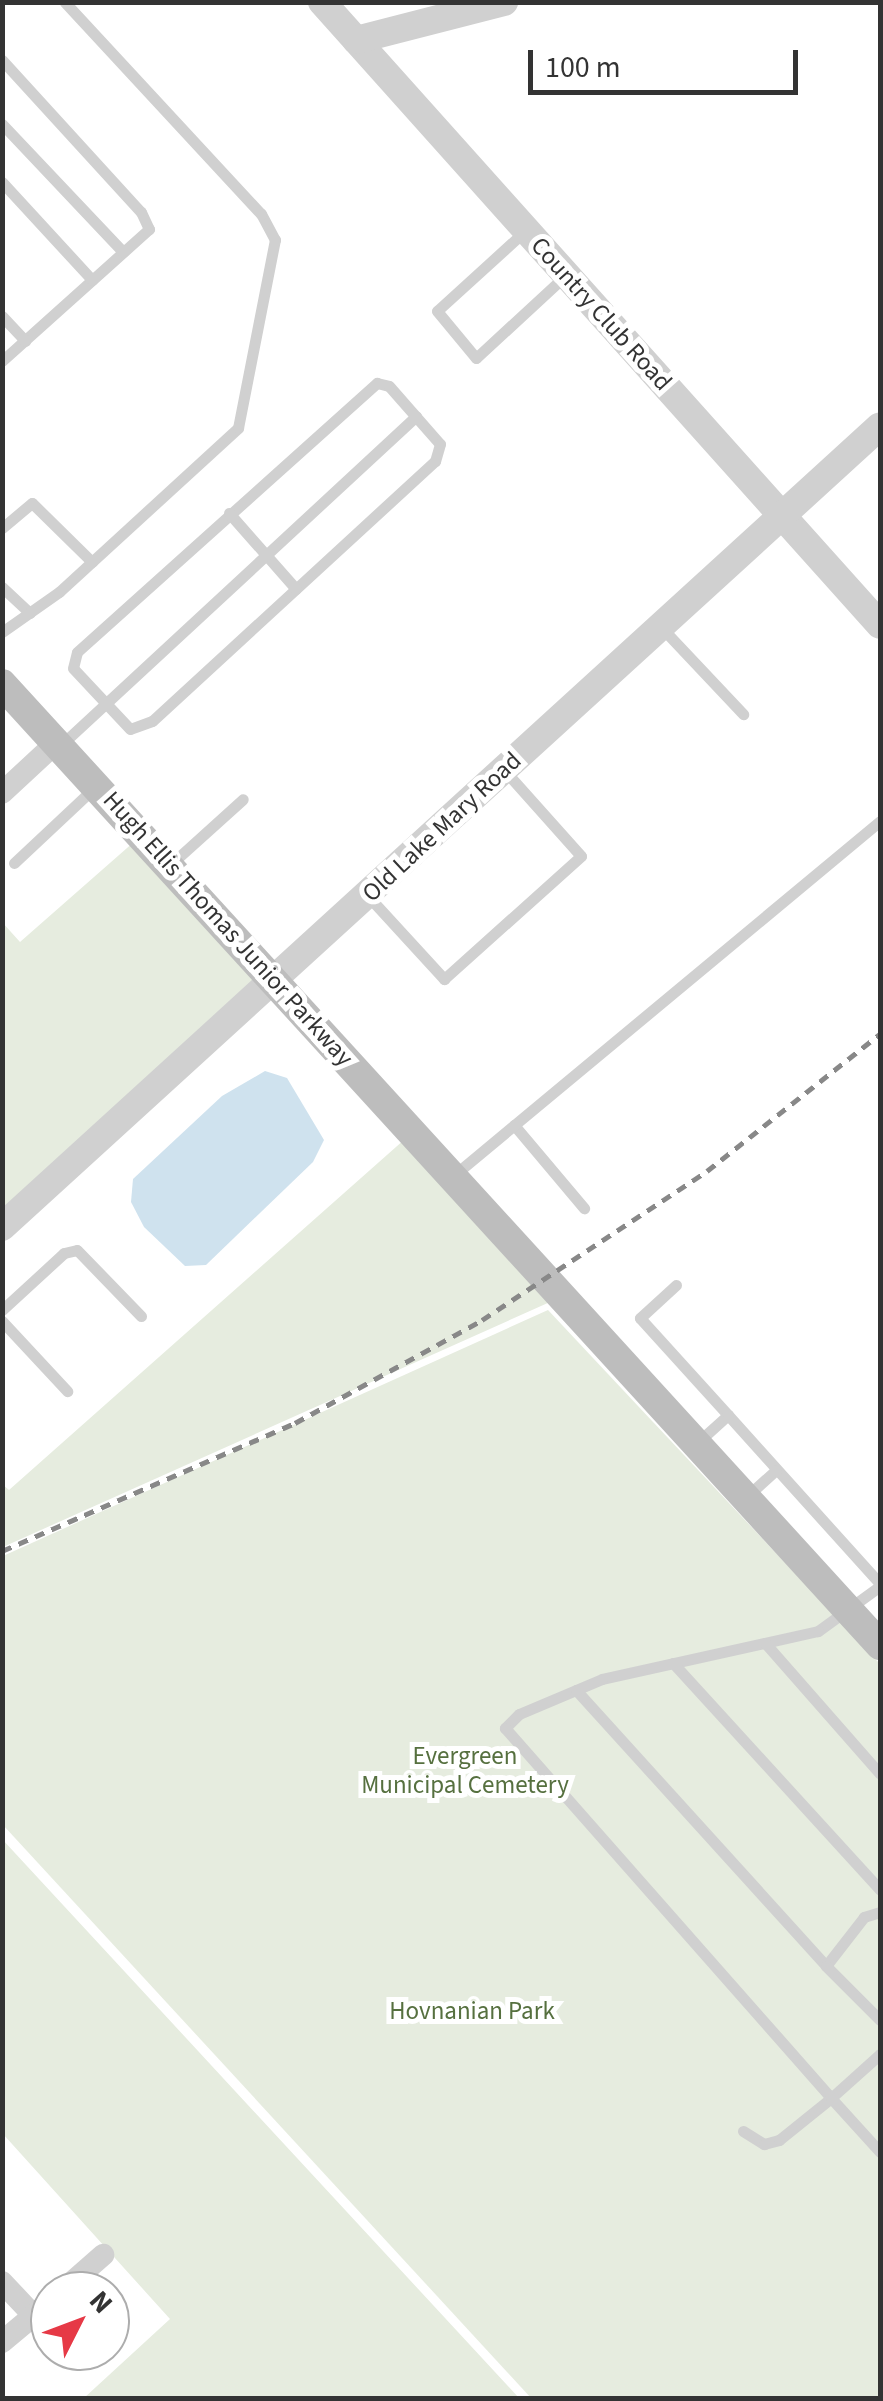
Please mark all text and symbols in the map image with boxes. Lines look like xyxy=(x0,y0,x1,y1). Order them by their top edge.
scale bar xyxy=(533,30,803,92)
text: 100 m xyxy=(545,46,621,89)
street label: Country Club Road xyxy=(524,231,678,397)
street label: Old Lake Mary Road xyxy=(356,746,528,908)
street label: Hugh Ellis Thomas Junior Parkway xyxy=(97,785,359,1073)
park label: Evergreen Municipal Cemetery xyxy=(361,1742,569,1801)
park label: Hovnanian Park xyxy=(389,1996,555,2026)
north arrow xyxy=(30,2271,130,2371)
text: N xyxy=(80,2282,122,2323)

